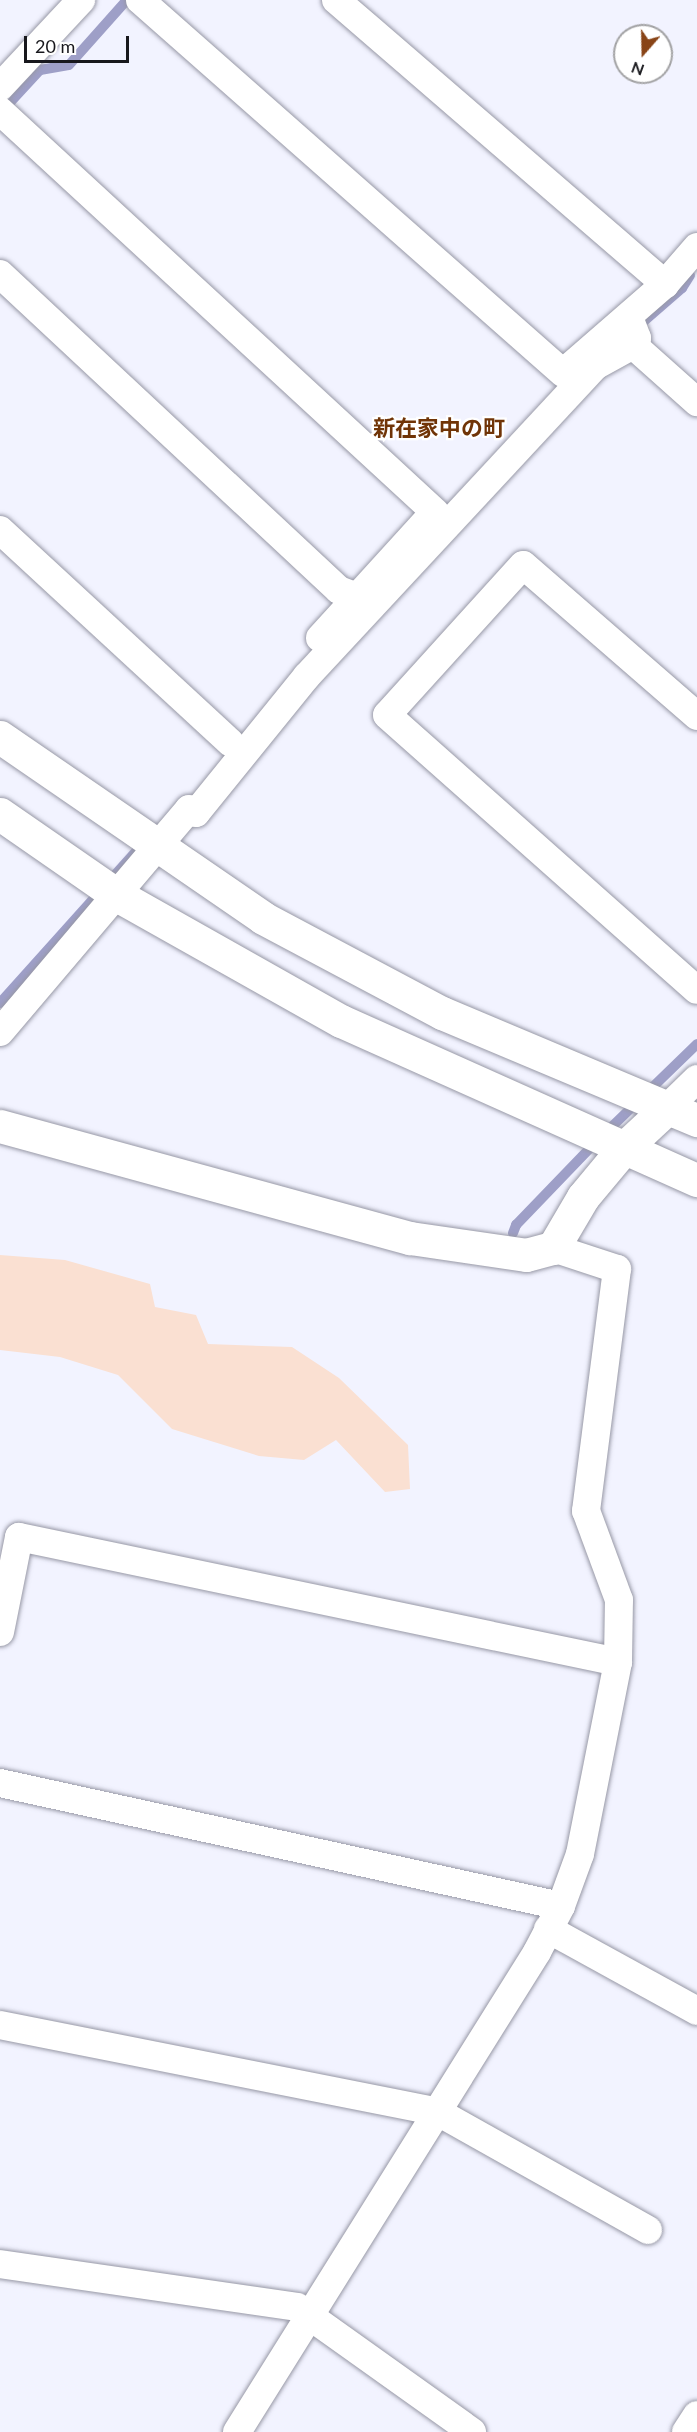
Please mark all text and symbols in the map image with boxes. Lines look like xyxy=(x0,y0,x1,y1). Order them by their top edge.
scale bar xyxy=(27,24,132,62)
north arrow xyxy=(613,24,673,84)
text: 20 m xyxy=(35,35,75,57)
text: N xyxy=(628,58,646,81)
district label: 新在家中の町 xyxy=(373,415,505,441)

